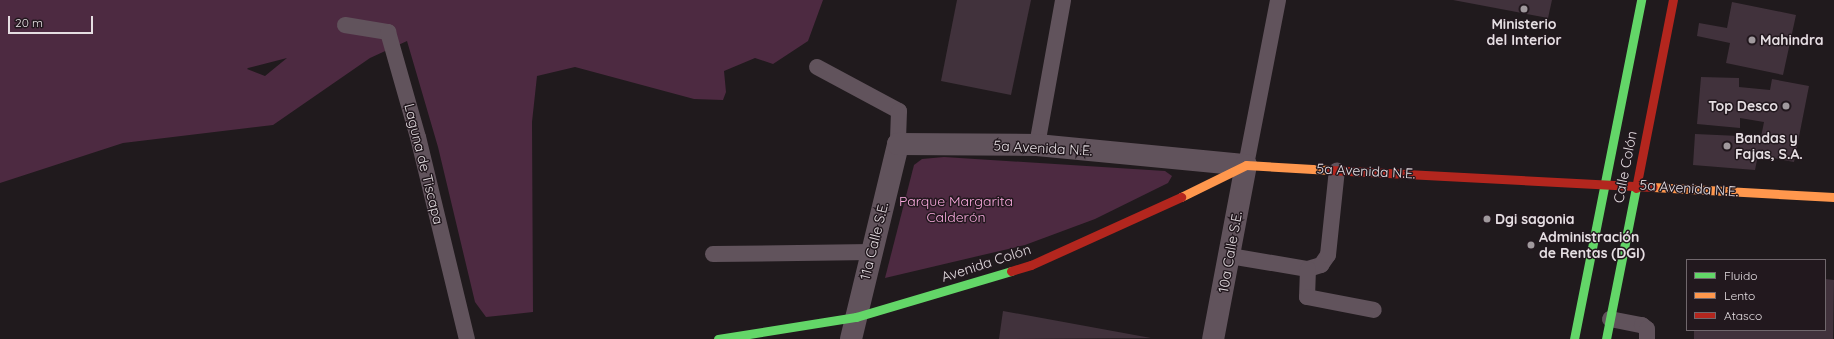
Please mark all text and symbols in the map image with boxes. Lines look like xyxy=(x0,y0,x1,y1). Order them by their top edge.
marker: Ministerio del Interior xyxy=(1519,4,1529,14)
scale bar xyxy=(10,8,95,34)
text: 20 m xyxy=(15,15,43,30)
place label: Ministerio del Interior xyxy=(1486,16,1562,48)
place label: Mahindra xyxy=(1760,32,1824,48)
marker: Mahindra xyxy=(1747,35,1757,45)
place label: Top Desco xyxy=(1708,98,1778,114)
marker: Top Desco xyxy=(1781,101,1791,111)
street label: Laguna de Tiscapa xyxy=(401,102,447,226)
street label: Calle Colón xyxy=(1610,130,1640,204)
place label: Bandas y Fajas, S.A. xyxy=(1735,130,1803,162)
street label: 5a Avenida N.E. xyxy=(993,137,1093,159)
marker: Bandas y Fajas, S.A. xyxy=(1722,141,1732,151)
street label: 5a Avenida N.E. xyxy=(1316,160,1416,182)
street label: 5a Avenida N.E. xyxy=(1639,176,1739,200)
park label: Parque Margarita Calderón xyxy=(899,193,1013,226)
street label: 11a Calle S.E. xyxy=(856,201,892,281)
street label: 10a Calle S.E. xyxy=(1215,210,1245,294)
place label: Dgi sagonia xyxy=(1495,211,1575,227)
marker: Dgi sagonia xyxy=(1482,214,1492,224)
place label: Administración de Rentas (DGI) xyxy=(1539,229,1645,262)
marker: Administración de Rentas (DGI) xyxy=(1526,240,1536,250)
street label: Avenida Colón xyxy=(939,241,1033,285)
legend xyxy=(1686,259,1826,331)
text: Fluido xyxy=(1724,268,1757,283)
text: Lento xyxy=(1724,288,1755,303)
text: Atasco xyxy=(1724,308,1762,323)

